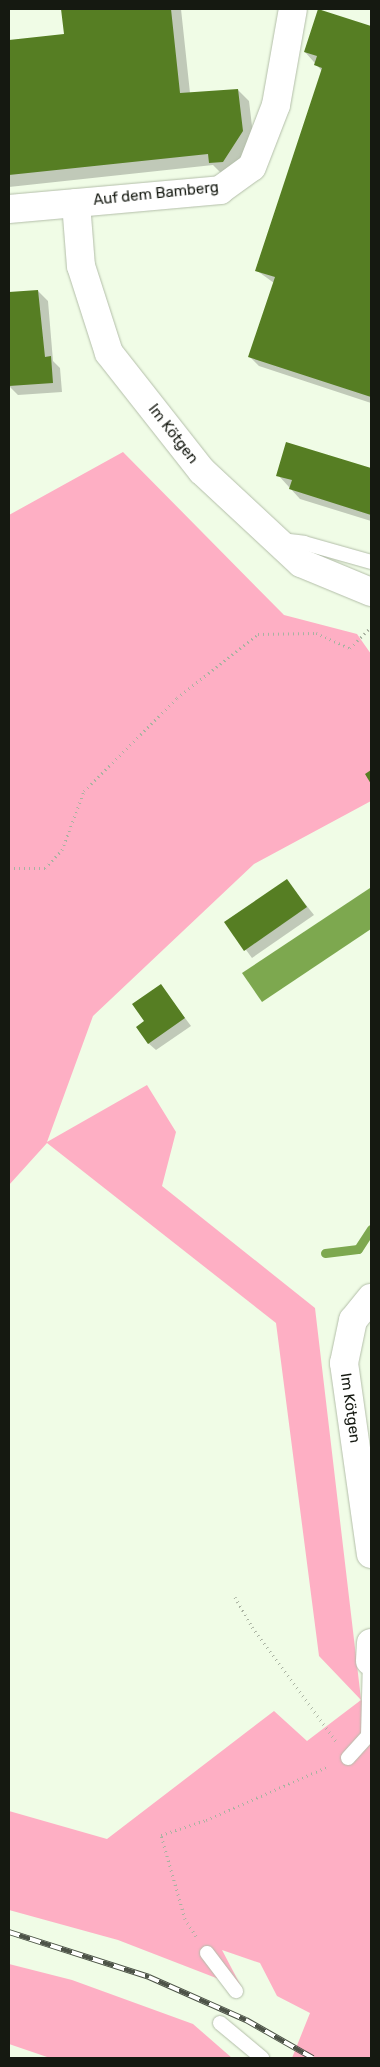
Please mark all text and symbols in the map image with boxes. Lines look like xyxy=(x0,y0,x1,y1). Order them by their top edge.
street label: Auf dem Bamberg xyxy=(92,178,220,210)
street label: Im Kötgen xyxy=(144,401,202,467)
street label: Im Kötgen xyxy=(336,1372,364,1444)

